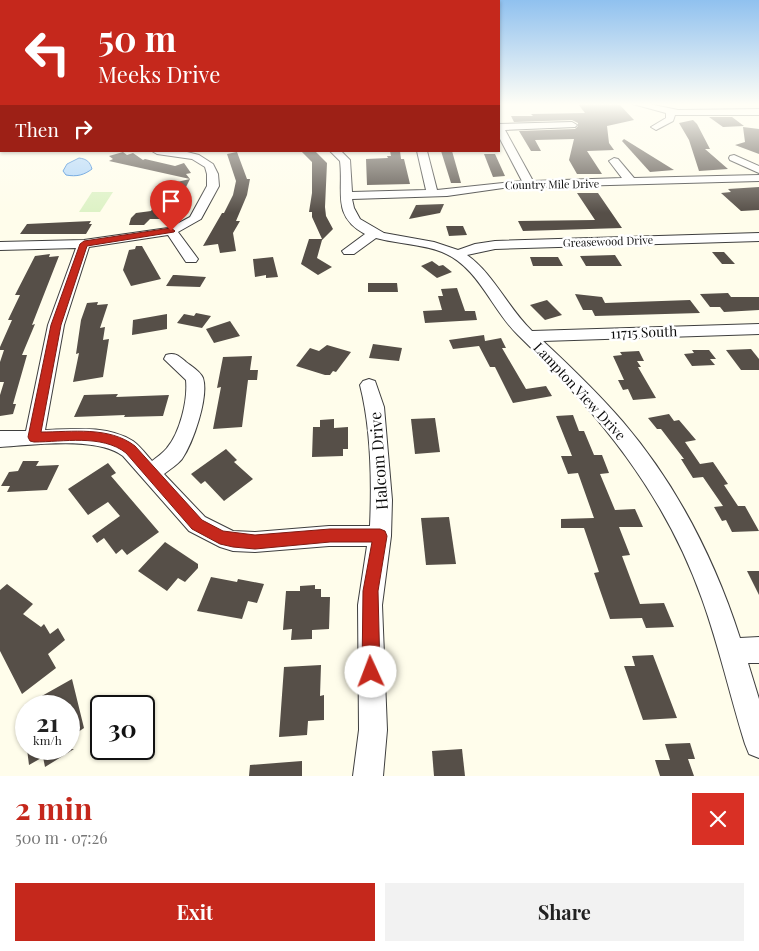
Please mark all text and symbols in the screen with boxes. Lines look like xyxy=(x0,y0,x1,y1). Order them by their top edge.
text: 50 m xyxy=(98,14,176,61)
icon: left xyxy=(15,20,80,85)
text: Meeks Drive xyxy=(98,59,220,89)
icon: right xyxy=(69,115,97,143)
text: Then xyxy=(15,116,59,142)
street label: Country Mile Drive xyxy=(505,176,600,192)
pin xyxy=(150,180,192,231)
icon: arrive xyxy=(157,187,185,215)
street label: Greasewood Drive xyxy=(563,232,654,250)
street label: 11715 South xyxy=(610,321,678,343)
street label: Lampton View Drive xyxy=(530,338,630,444)
street label: Halcom Drive xyxy=(364,411,392,511)
position arrow xyxy=(344,645,396,697)
speed limit sign: 30 xyxy=(90,695,155,760)
text: 21 xyxy=(36,705,59,738)
text: km/h xyxy=(33,732,62,748)
text: 2 min xyxy=(15,788,92,828)
button: close xyxy=(692,793,744,845)
text: 500 m · 07:26 xyxy=(15,827,108,848)
button: Exit xyxy=(15,883,375,941)
button: Share xyxy=(385,883,744,941)

